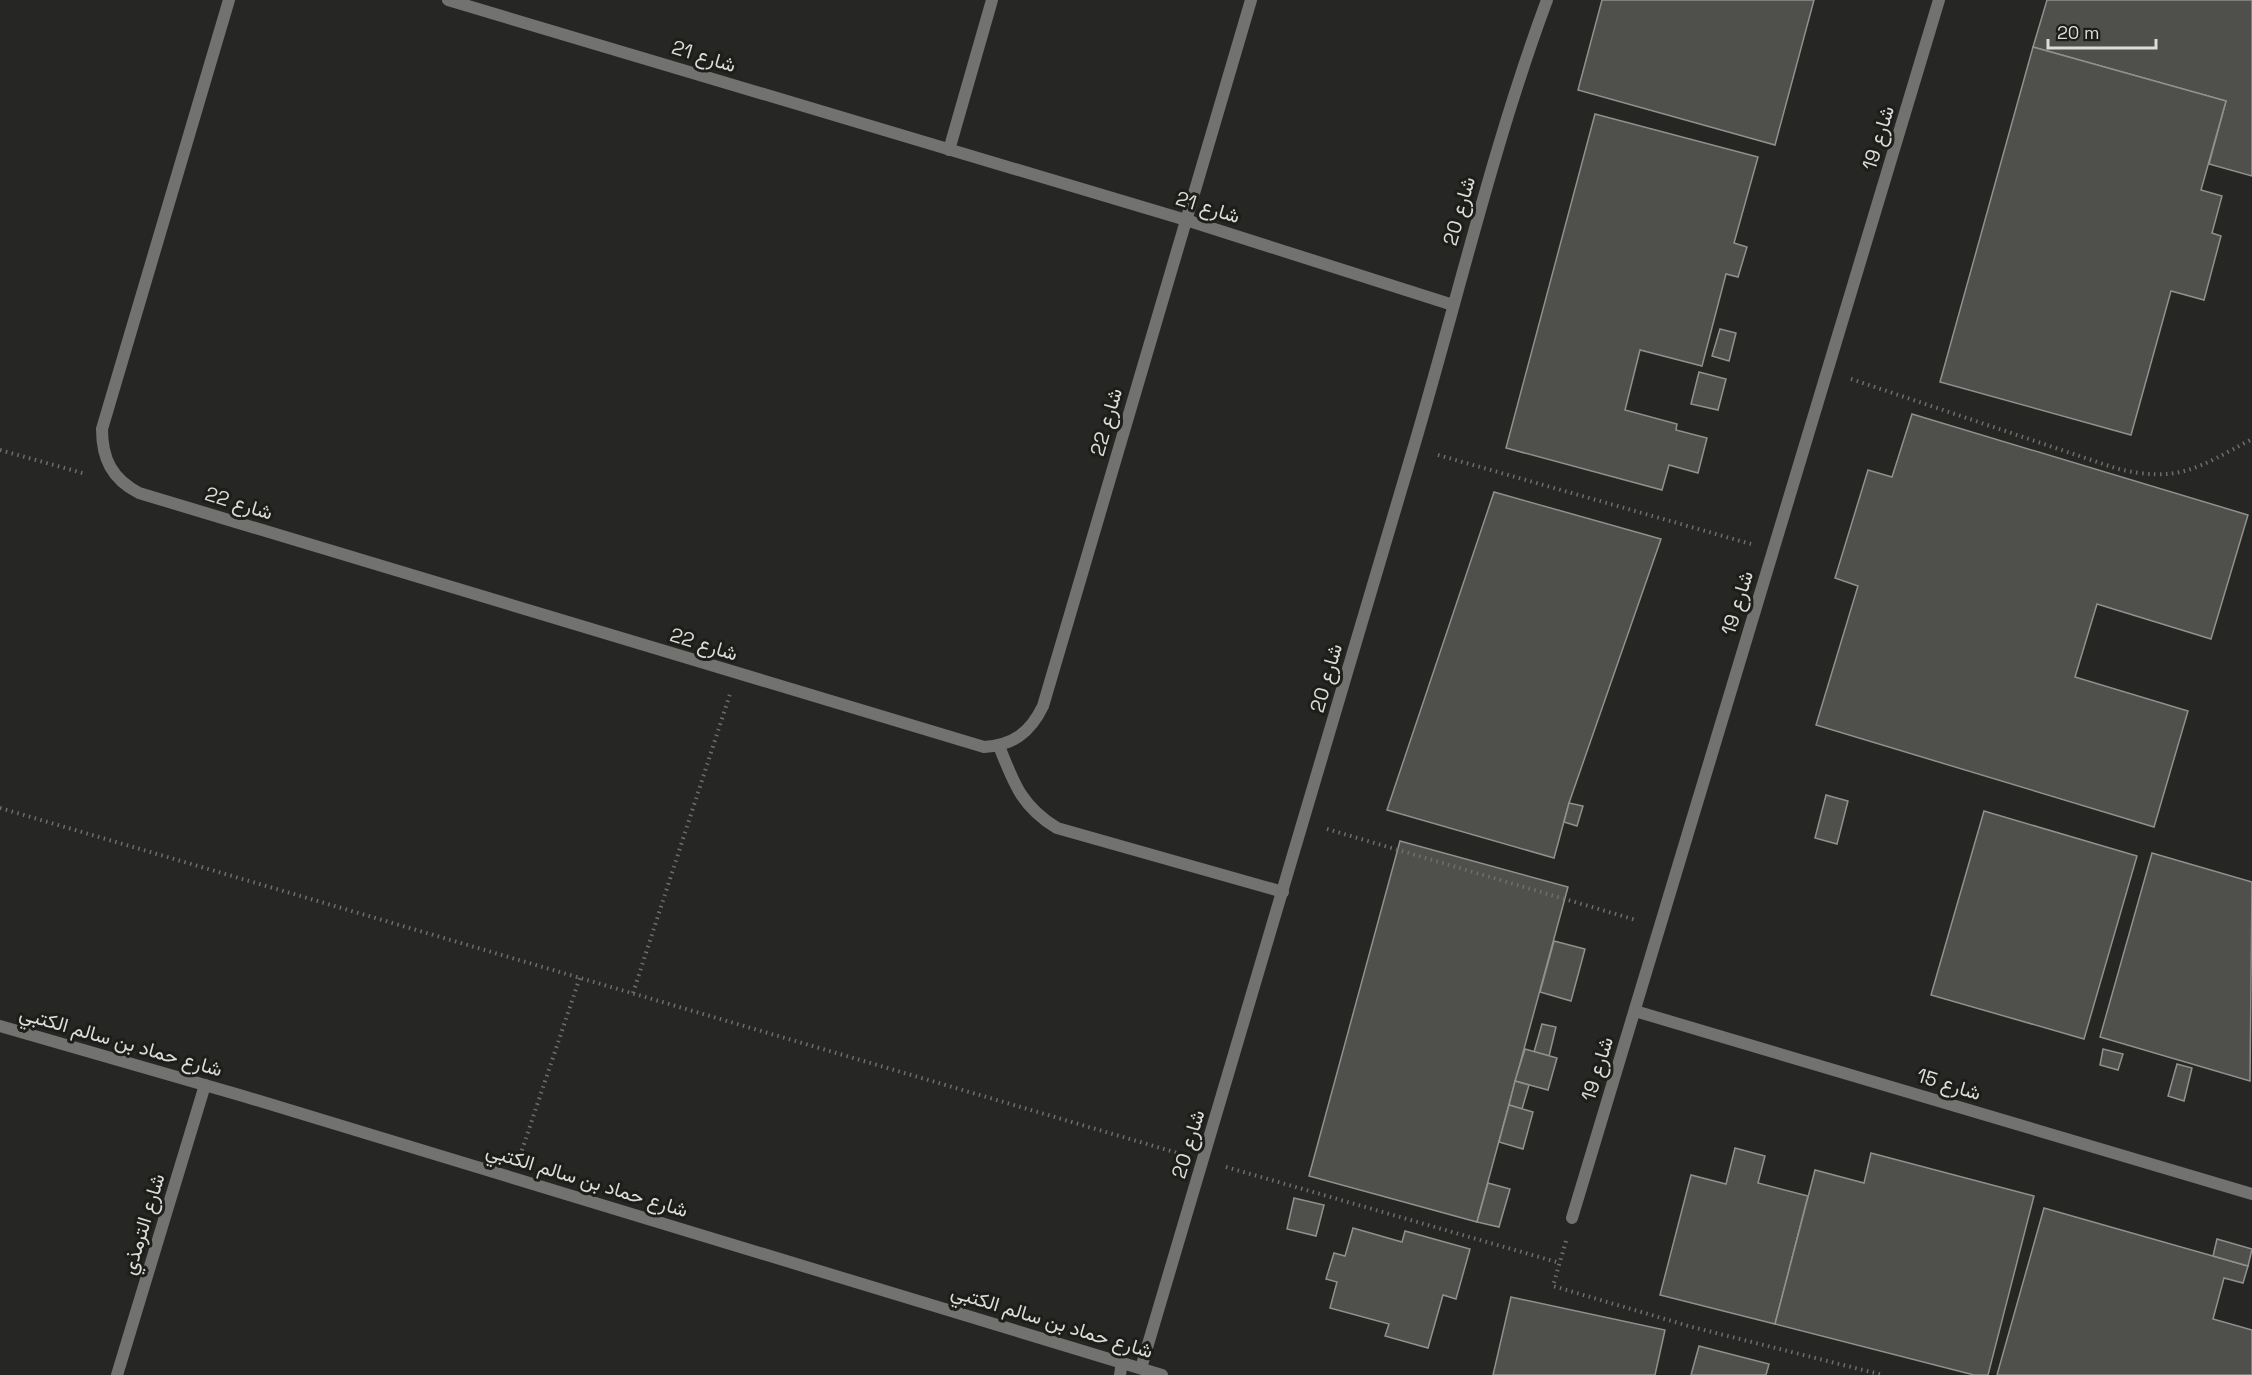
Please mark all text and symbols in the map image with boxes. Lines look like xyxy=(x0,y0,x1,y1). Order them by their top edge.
scale bar xyxy=(2048,12,2156,50)
text: 20 m xyxy=(2057,21,2100,44)
street label: شارع 21 xyxy=(668,34,739,79)
street label: شارع 19 xyxy=(1856,103,1901,174)
street label: شارع 20 xyxy=(1437,174,1482,249)
street label: شارع 21 xyxy=(1172,185,1243,230)
street label: شارع 22 xyxy=(1084,385,1129,459)
street label: شارع 22 xyxy=(202,480,276,527)
street label: شارع 19 xyxy=(1715,568,1760,639)
street label: شارع 22 xyxy=(667,621,741,668)
street label: شارع 20 xyxy=(1304,641,1349,716)
street label: شارع حماد بن سالم الكتبي xyxy=(15,1000,225,1086)
street label: شارع 19 xyxy=(1575,1034,1620,1105)
street label: شارع 15 xyxy=(1913,1062,1984,1107)
street label: شارع 20 xyxy=(1165,1107,1212,1182)
street label: شارع حماد بن سالم الكتبي xyxy=(482,1137,691,1227)
street label: شارع الترمذي xyxy=(115,1170,175,1279)
street label: شارع حماد بن سالم الكتبي xyxy=(947,1278,1156,1368)

